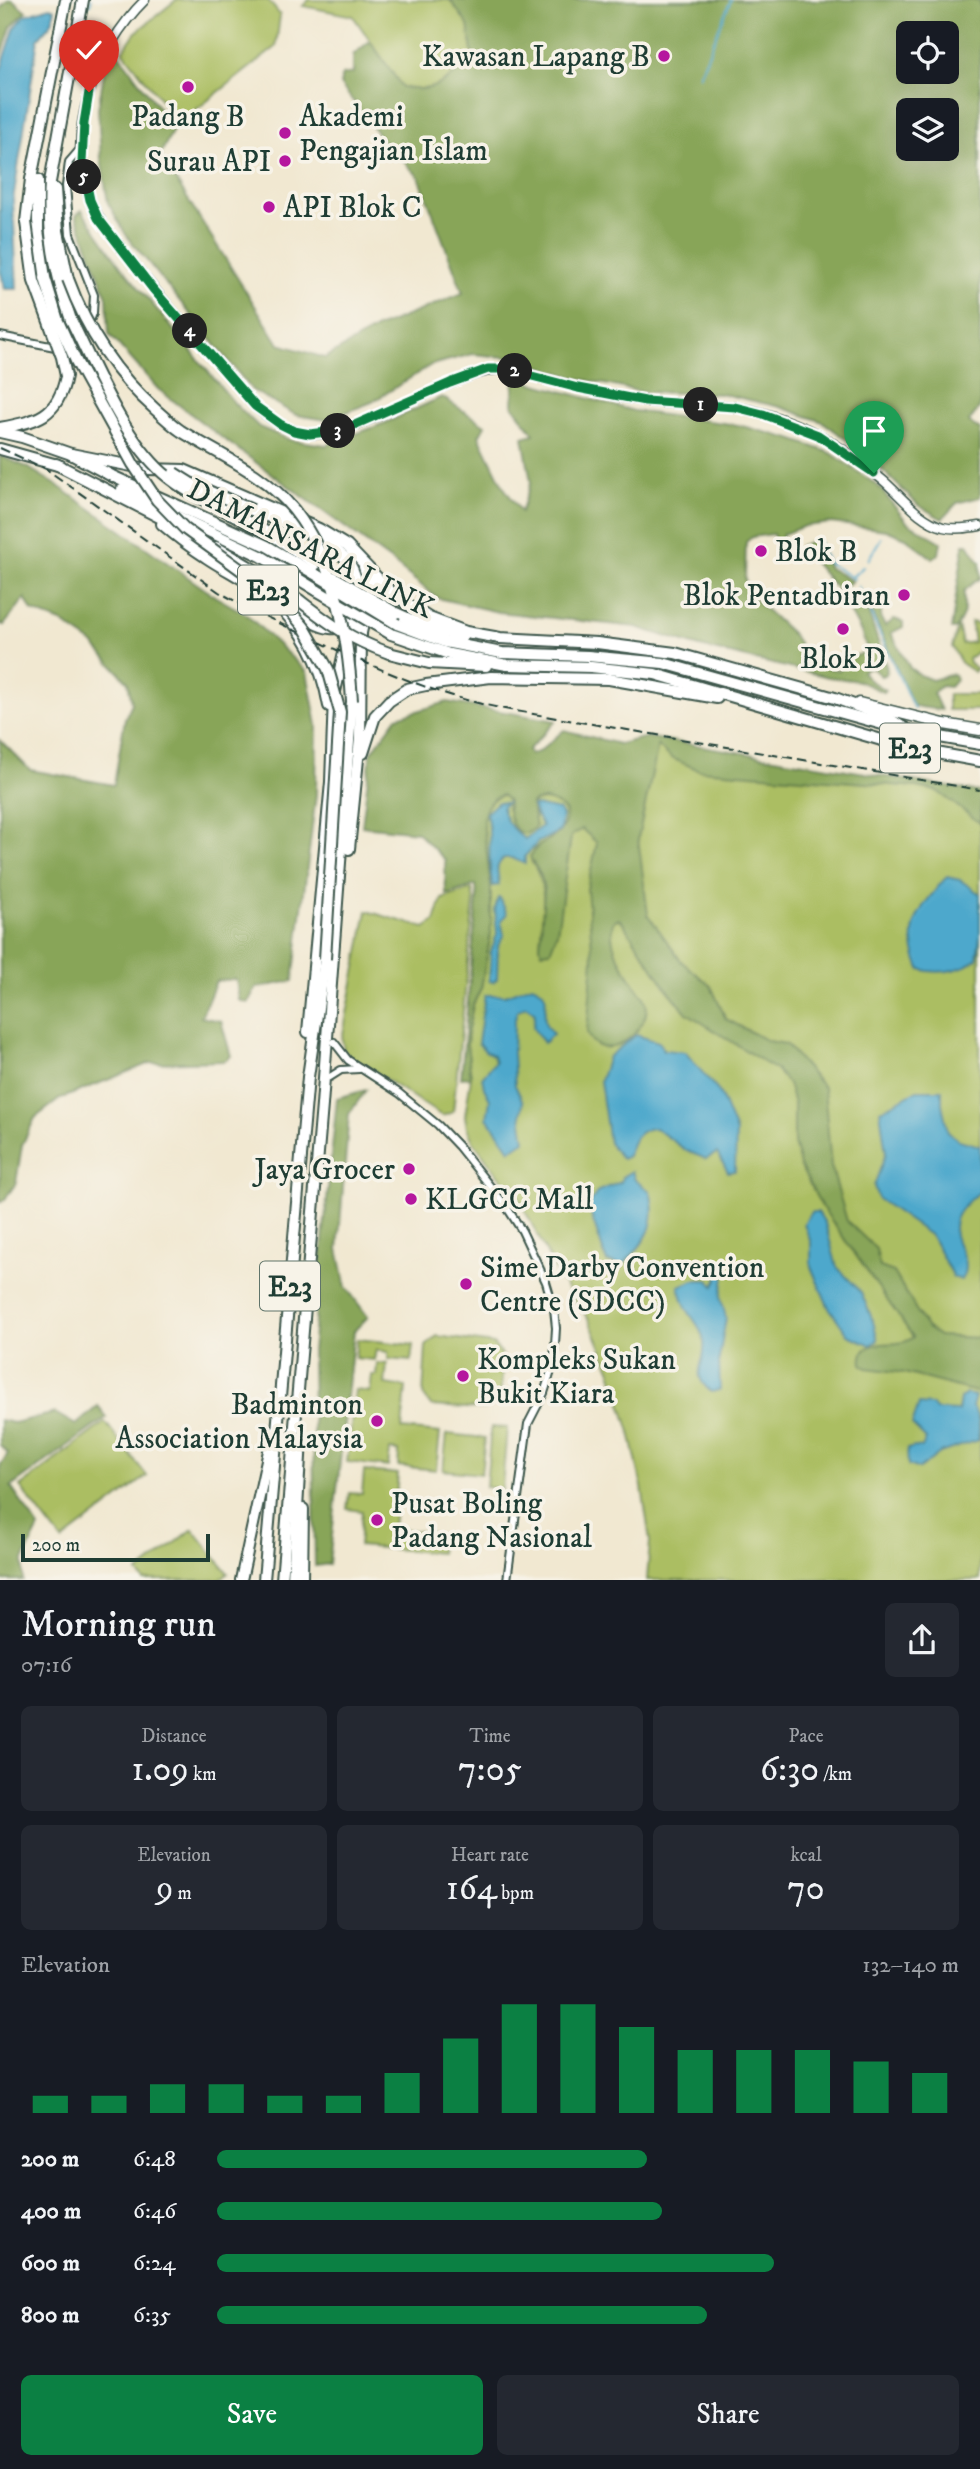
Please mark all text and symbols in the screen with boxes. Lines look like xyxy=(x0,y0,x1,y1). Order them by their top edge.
pin xyxy=(59,20,119,92)
map controls xyxy=(896,21,959,161)
button: locate xyxy=(896,21,959,84)
icon: check xyxy=(70,31,108,69)
place label: Kawasan Lapang B xyxy=(422,39,650,76)
marker: Kawasan Lapang B xyxy=(656,48,672,64)
marker: Padang B xyxy=(180,79,196,95)
button: layers xyxy=(896,98,959,161)
place label: Padang B xyxy=(131,99,245,136)
place label: Akademi Pengajian Islam xyxy=(299,99,488,170)
marker: Akademi Pengajian Islam xyxy=(277,125,293,141)
place label: Surau API xyxy=(147,144,271,181)
marker: Surau API xyxy=(277,153,293,169)
pin: 5 xyxy=(66,160,102,194)
text: 5 xyxy=(79,165,88,188)
place label: API Blok C xyxy=(283,190,422,227)
marker: API Blok C xyxy=(261,199,277,215)
pin: 4 xyxy=(172,314,208,348)
text: 4 xyxy=(184,319,195,342)
pin: 2 xyxy=(498,354,532,388)
text: 2 xyxy=(510,359,519,382)
pin: 1 xyxy=(684,388,718,422)
text: 1 xyxy=(697,393,704,416)
pin xyxy=(844,401,904,473)
icon: arrive xyxy=(855,412,893,450)
pin: 3 xyxy=(320,414,356,448)
text: 3 xyxy=(334,419,341,442)
street label: DAMANSARA LINK xyxy=(181,471,440,628)
place label: Blok B xyxy=(775,534,858,571)
marker: Blok B xyxy=(753,543,769,559)
road number: E23 xyxy=(238,566,298,614)
place label: Blok Pentadbiran xyxy=(683,578,890,615)
marker: Blok Pentadbiran xyxy=(896,587,912,603)
marker: Blok D xyxy=(835,621,851,637)
place label: Blok D xyxy=(800,641,886,678)
road number: E23 xyxy=(880,724,940,772)
place label: Jaya Grocer xyxy=(251,1152,395,1189)
marker: Jaya Grocer xyxy=(401,1161,417,1177)
place label: KLGCC Mall xyxy=(425,1182,593,1219)
marker: KLGCC Mall xyxy=(403,1191,419,1207)
place label: Sime Darby Convention Centre (SDCC) xyxy=(480,1250,765,1321)
road number: E23 xyxy=(260,1262,320,1310)
marker: Sime Darby Convention Centre (SDCC) xyxy=(458,1276,474,1292)
place label: Kompleks Sukan Bukit Kiara xyxy=(477,1342,676,1413)
marker: Kompleks Sukan Bukit Kiara xyxy=(455,1368,471,1384)
place label: Badminton Association Malaysia xyxy=(115,1387,363,1458)
marker: Badminton Association Malaysia xyxy=(369,1413,385,1429)
place label: Pusat Boling Padang Nasional xyxy=(391,1486,592,1557)
marker: Pusat Boling Padang Nasional xyxy=(369,1512,385,1528)
scale bar xyxy=(21,1531,210,1563)
text: 200 m xyxy=(32,1534,80,1557)
text: Morning run xyxy=(21,1601,216,1649)
button: share xyxy=(885,1603,959,1677)
text: 07:16 xyxy=(21,1651,72,1680)
text: Distance xyxy=(141,1725,207,1748)
text: Time xyxy=(469,1725,511,1748)
text: Pace xyxy=(788,1725,824,1748)
text: 1.09 xyxy=(131,1748,189,1792)
text: 7:05 xyxy=(458,1748,522,1792)
text: 6:30 xyxy=(760,1748,819,1792)
text: km xyxy=(189,1763,217,1786)
text: /km xyxy=(819,1763,852,1786)
text: Elevation xyxy=(137,1844,211,1867)
text: Heart rate xyxy=(451,1844,529,1867)
text: kcal xyxy=(790,1844,822,1867)
text: 9 xyxy=(156,1867,174,1911)
text: 164 xyxy=(446,1867,497,1911)
text: 70 xyxy=(787,1867,825,1911)
text: m xyxy=(174,1882,192,1905)
text: bpm xyxy=(497,1882,534,1905)
text: Elevation xyxy=(21,1951,110,1980)
text: 132–140 m xyxy=(862,1951,959,1980)
text: 200 m xyxy=(21,2145,79,2174)
text: 6:48 xyxy=(133,2145,176,2174)
text: 400 m xyxy=(21,2197,81,2226)
text: 6:46 xyxy=(133,2197,176,2226)
text: 600 m xyxy=(21,2249,80,2278)
text: 6:24 xyxy=(133,2249,176,2278)
text: 800 m xyxy=(21,2301,79,2330)
text: 6:35 xyxy=(133,2301,171,2330)
button: Save xyxy=(21,2375,483,2455)
button: Share xyxy=(497,2375,959,2455)

